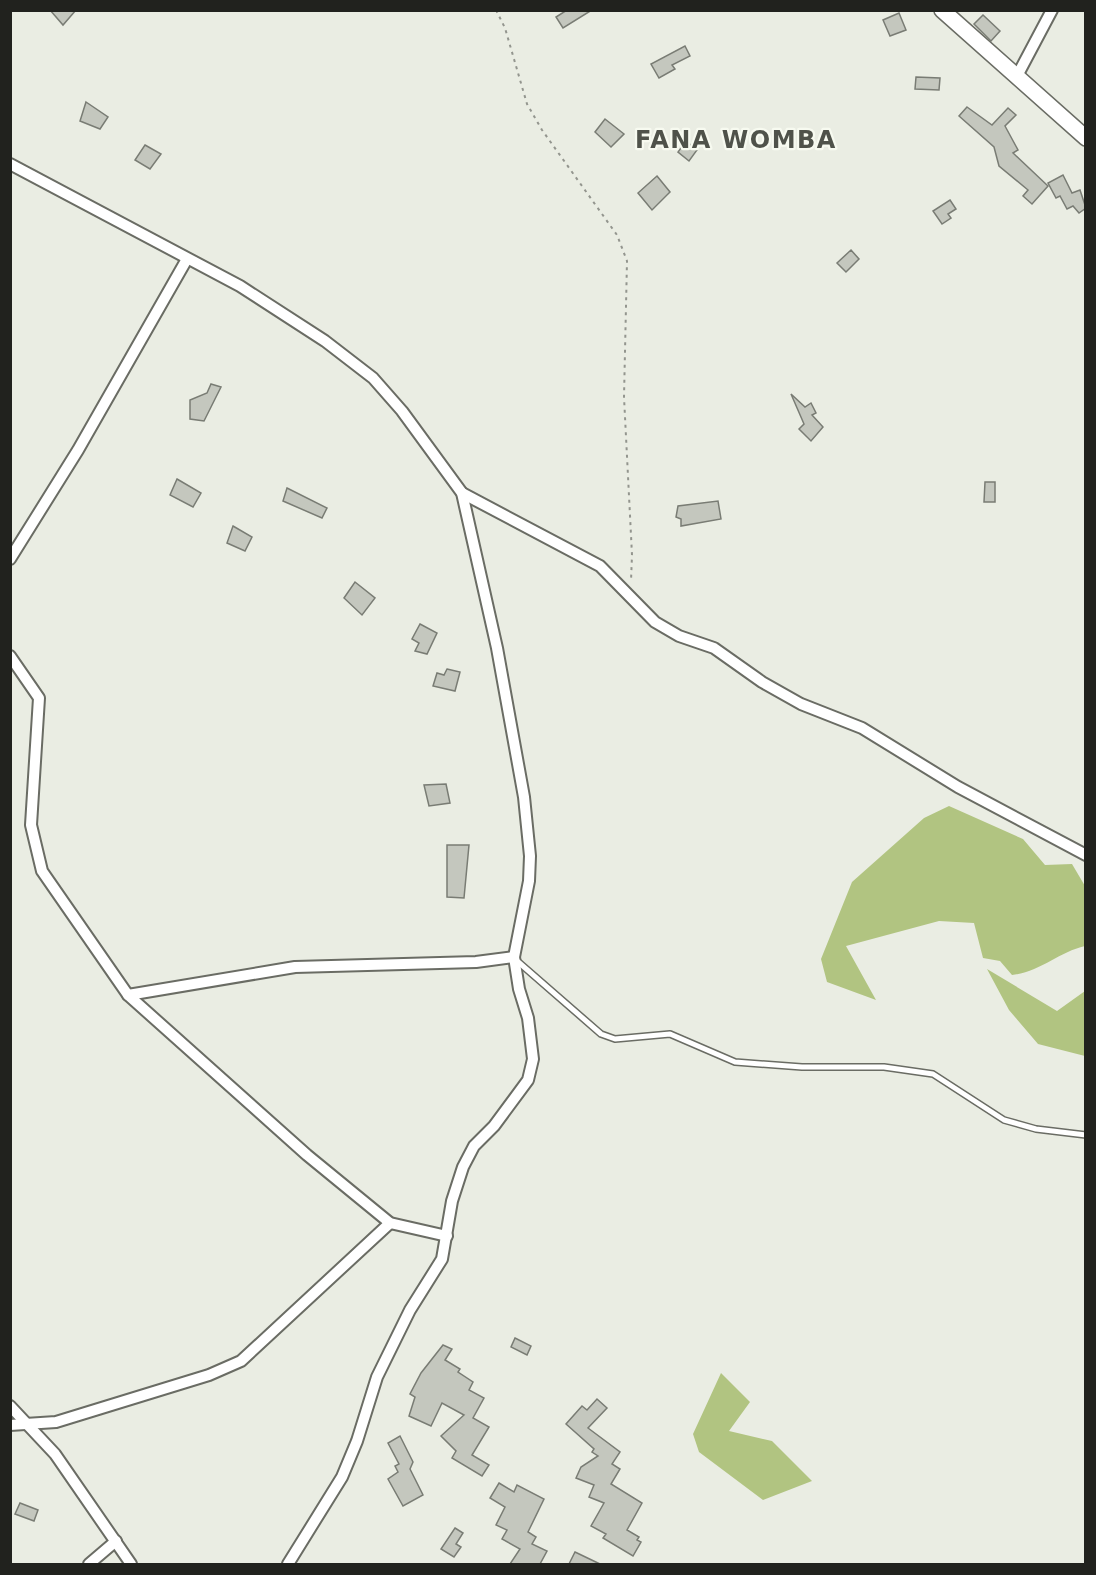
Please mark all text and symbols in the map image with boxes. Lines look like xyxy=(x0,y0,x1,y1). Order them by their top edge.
district label: FANA WOMBA xyxy=(635,126,837,154)

